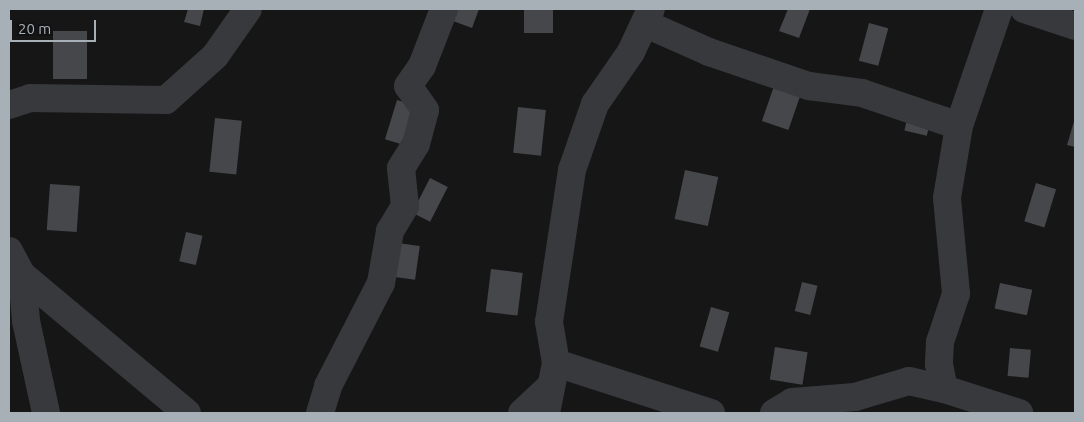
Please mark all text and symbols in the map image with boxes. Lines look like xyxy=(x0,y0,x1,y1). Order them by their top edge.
scale bar xyxy=(12,10,99,42)
text: 20 m xyxy=(18,20,51,37)

